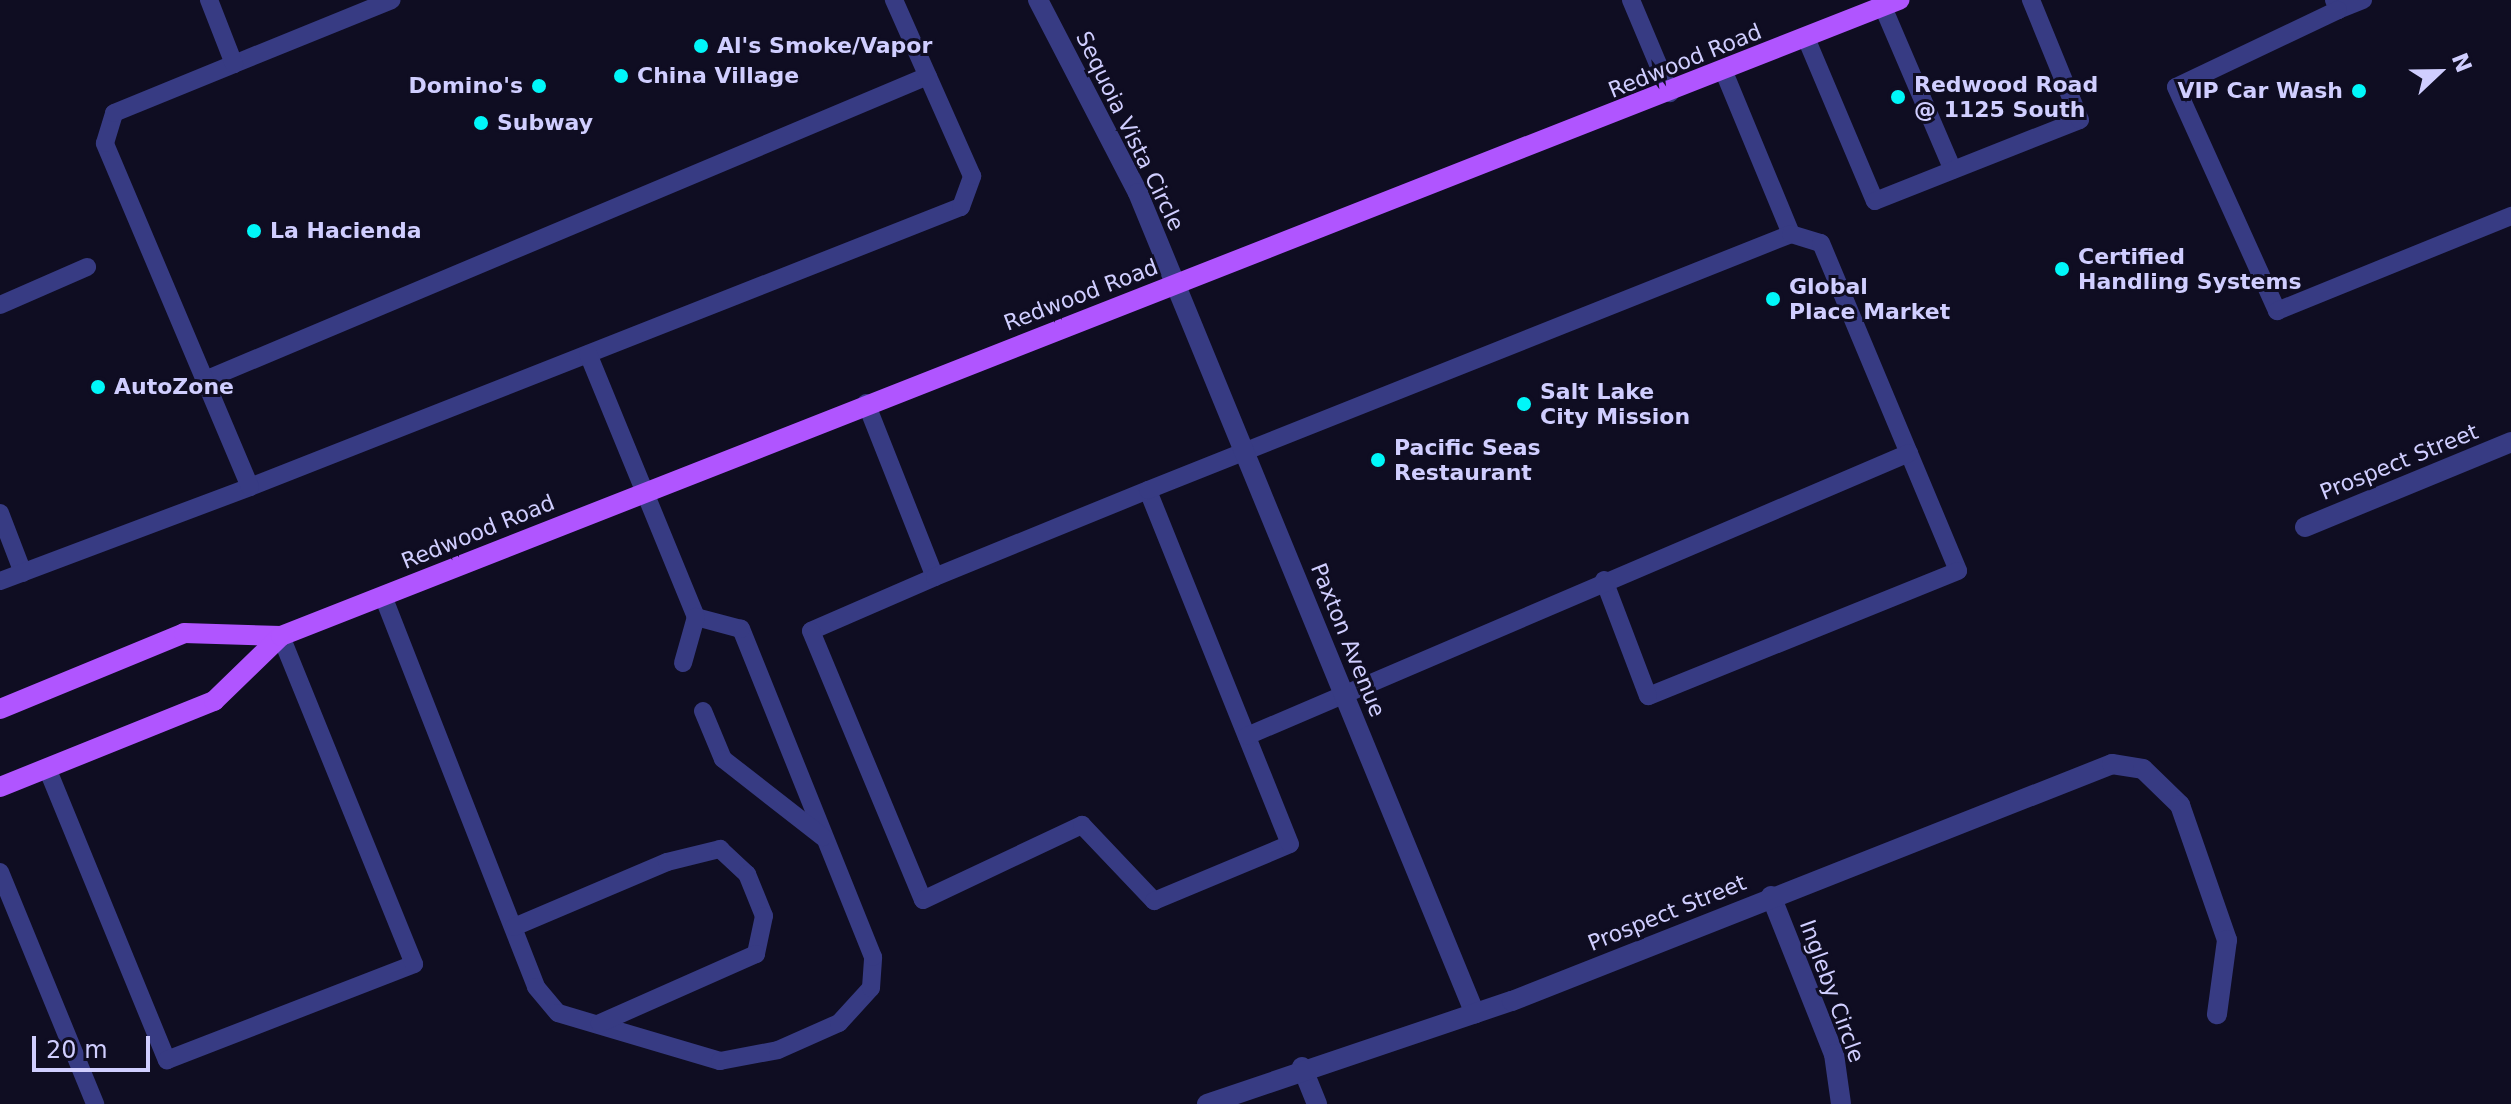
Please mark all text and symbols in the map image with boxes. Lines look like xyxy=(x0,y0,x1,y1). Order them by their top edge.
street label: Redwood Road xyxy=(1605,18,1765,104)
street label: Sequoia Vista Circle xyxy=(1070,27,1190,235)
north arrow xyxy=(2399,32,2479,112)
place label: Al's Smoke/Vapor xyxy=(717,33,932,59)
marker: Al's Smoke/Vapor xyxy=(692,37,710,55)
text: N xyxy=(2447,50,2477,76)
place label: China Village xyxy=(637,63,799,89)
marker: China Village xyxy=(612,67,630,85)
place label: Redwood Road @ 1125 South xyxy=(1914,71,2098,122)
place label: Domino's xyxy=(409,73,523,99)
marker: Domino's xyxy=(530,77,548,95)
place label: VIP Car Wash xyxy=(2177,78,2343,104)
marker: VIP Car Wash xyxy=(2350,82,2368,100)
marker: Redwood Road @ 1125 South xyxy=(1889,88,1907,106)
place label: Subway xyxy=(497,110,593,136)
marker: Subway xyxy=(472,114,490,132)
place label: La Hacienda xyxy=(270,218,422,244)
marker: La Hacienda xyxy=(245,222,263,240)
place label: Certified Handling Systems xyxy=(2078,243,2302,294)
street label: Redwood Road xyxy=(1000,253,1162,337)
marker: Certified Handling Systems xyxy=(2053,260,2071,278)
place label: Global Place Market xyxy=(1789,273,1950,324)
marker: Global Place Market xyxy=(1764,290,1782,308)
place label: AutoZone xyxy=(114,374,234,400)
marker: AutoZone xyxy=(89,378,107,396)
place label: Salt Lake City Mission xyxy=(1540,378,1690,430)
marker: Salt Lake City Mission xyxy=(1515,395,1533,413)
street label: Prospect Street xyxy=(2316,418,2482,506)
place label: Pacific Seas Restaurant xyxy=(1394,434,1541,486)
marker: Pacific Seas Restaurant xyxy=(1369,451,1387,469)
street label: Redwood Road xyxy=(398,489,558,575)
street label: Paxton Avenue xyxy=(1305,559,1391,721)
street label: Prospect Street xyxy=(1584,869,1750,957)
street label: Ingleby Circle xyxy=(1794,916,1870,1066)
scale bar xyxy=(36,1020,154,1070)
text: 20 m xyxy=(46,1036,108,1064)

